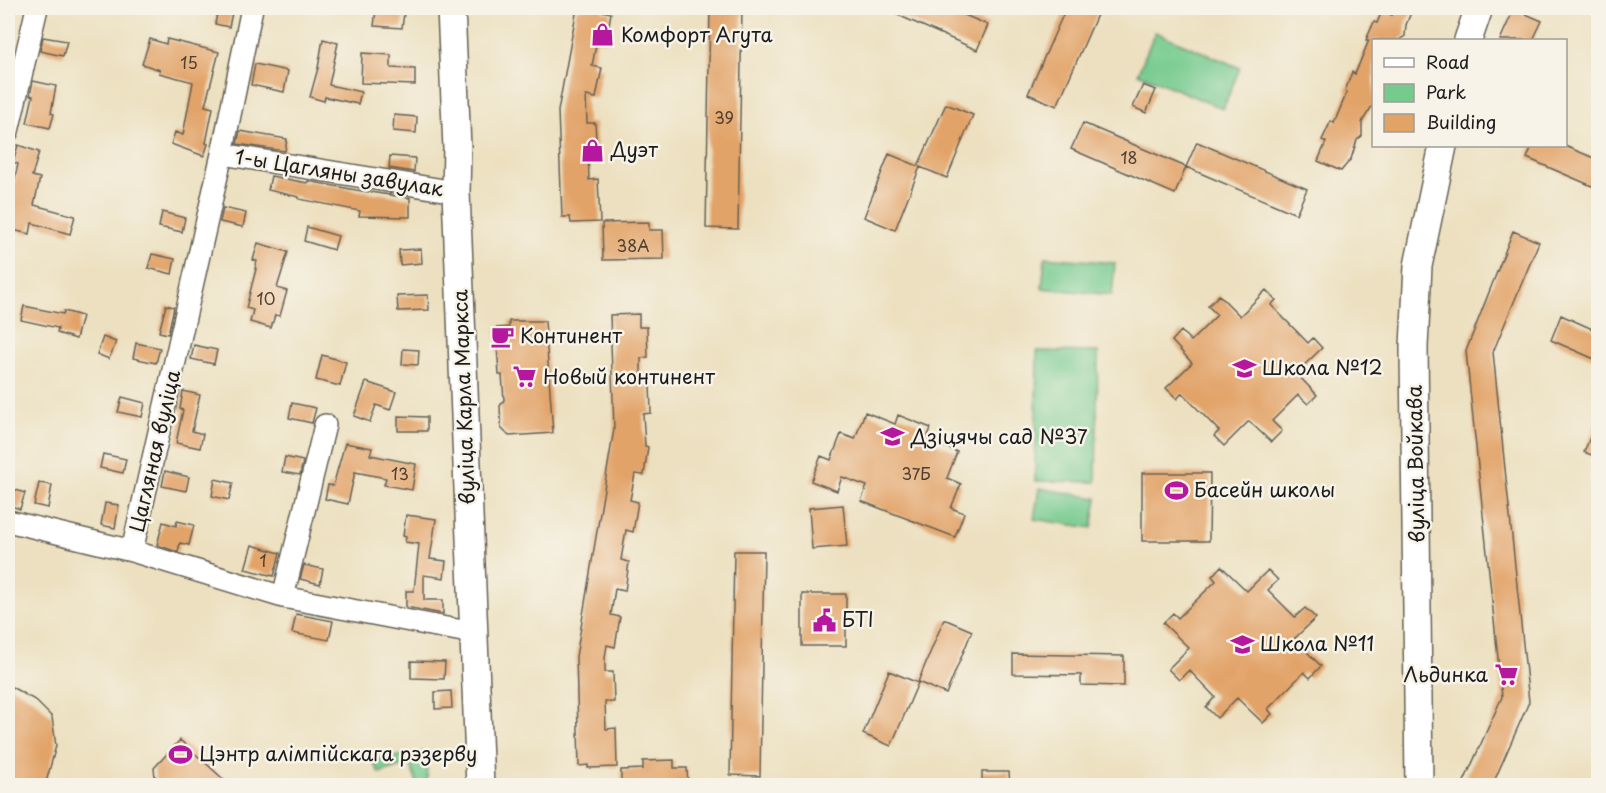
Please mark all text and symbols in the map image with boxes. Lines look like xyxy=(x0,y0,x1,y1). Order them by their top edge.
place label: Комфорт Агута xyxy=(621,19,774,49)
shop icon: Комфорт Агута xyxy=(590,22,616,48)
legend xyxy=(1372,39,1567,147)
text: Road xyxy=(1426,48,1470,75)
house number: 15 xyxy=(180,50,198,74)
text: Park xyxy=(1426,78,1466,105)
house number: 39 xyxy=(714,105,734,129)
text: Building xyxy=(1426,108,1496,135)
place label: Дуэт xyxy=(610,134,658,164)
shop icon: Дуэт xyxy=(580,137,606,163)
street label: 1-ы Цагляны завулак xyxy=(233,141,446,203)
house number: 18 xyxy=(1120,145,1138,169)
house number: 38А xyxy=(617,233,649,257)
house number: 10 xyxy=(257,286,275,310)
street label: вуліца Карла Маркса xyxy=(444,288,482,505)
place label: Континент xyxy=(520,320,622,350)
cafe icon: Континент xyxy=(489,323,515,349)
place label: Школа №12 xyxy=(1262,352,1383,382)
school or university icon: Школа №12 xyxy=(1231,355,1257,381)
place label: Новый континент xyxy=(543,361,715,391)
supermarket icon: Новый континент xyxy=(512,364,538,390)
street label: Цагляная вуліца xyxy=(121,366,187,535)
street label: вуліца Войкава xyxy=(1399,384,1431,543)
place label: Дзіцячы сад №37 xyxy=(910,421,1088,451)
school or university icon: Дзіцячы сад №37 xyxy=(880,424,906,450)
house number: 13 xyxy=(391,461,409,485)
house number: 37Б xyxy=(901,461,931,485)
place label: Басейн школы xyxy=(1194,474,1335,504)
sports icon: Басейн школы xyxy=(1163,477,1189,503)
house number: 1 xyxy=(259,548,267,572)
place label: БТІ xyxy=(842,604,874,634)
public building icon: БТІ xyxy=(811,607,837,633)
place label: Школа №11 xyxy=(1260,628,1374,658)
school or university icon: Школа №11 xyxy=(1229,631,1255,657)
place label: Льдинка xyxy=(1403,659,1489,689)
supermarket icon: Льдинка xyxy=(1493,662,1519,688)
place label: Цэнтр алімпійскага рэзерву xyxy=(199,738,477,768)
sports icon: Цэнтр алімпійскага рэзерву xyxy=(168,741,194,767)

